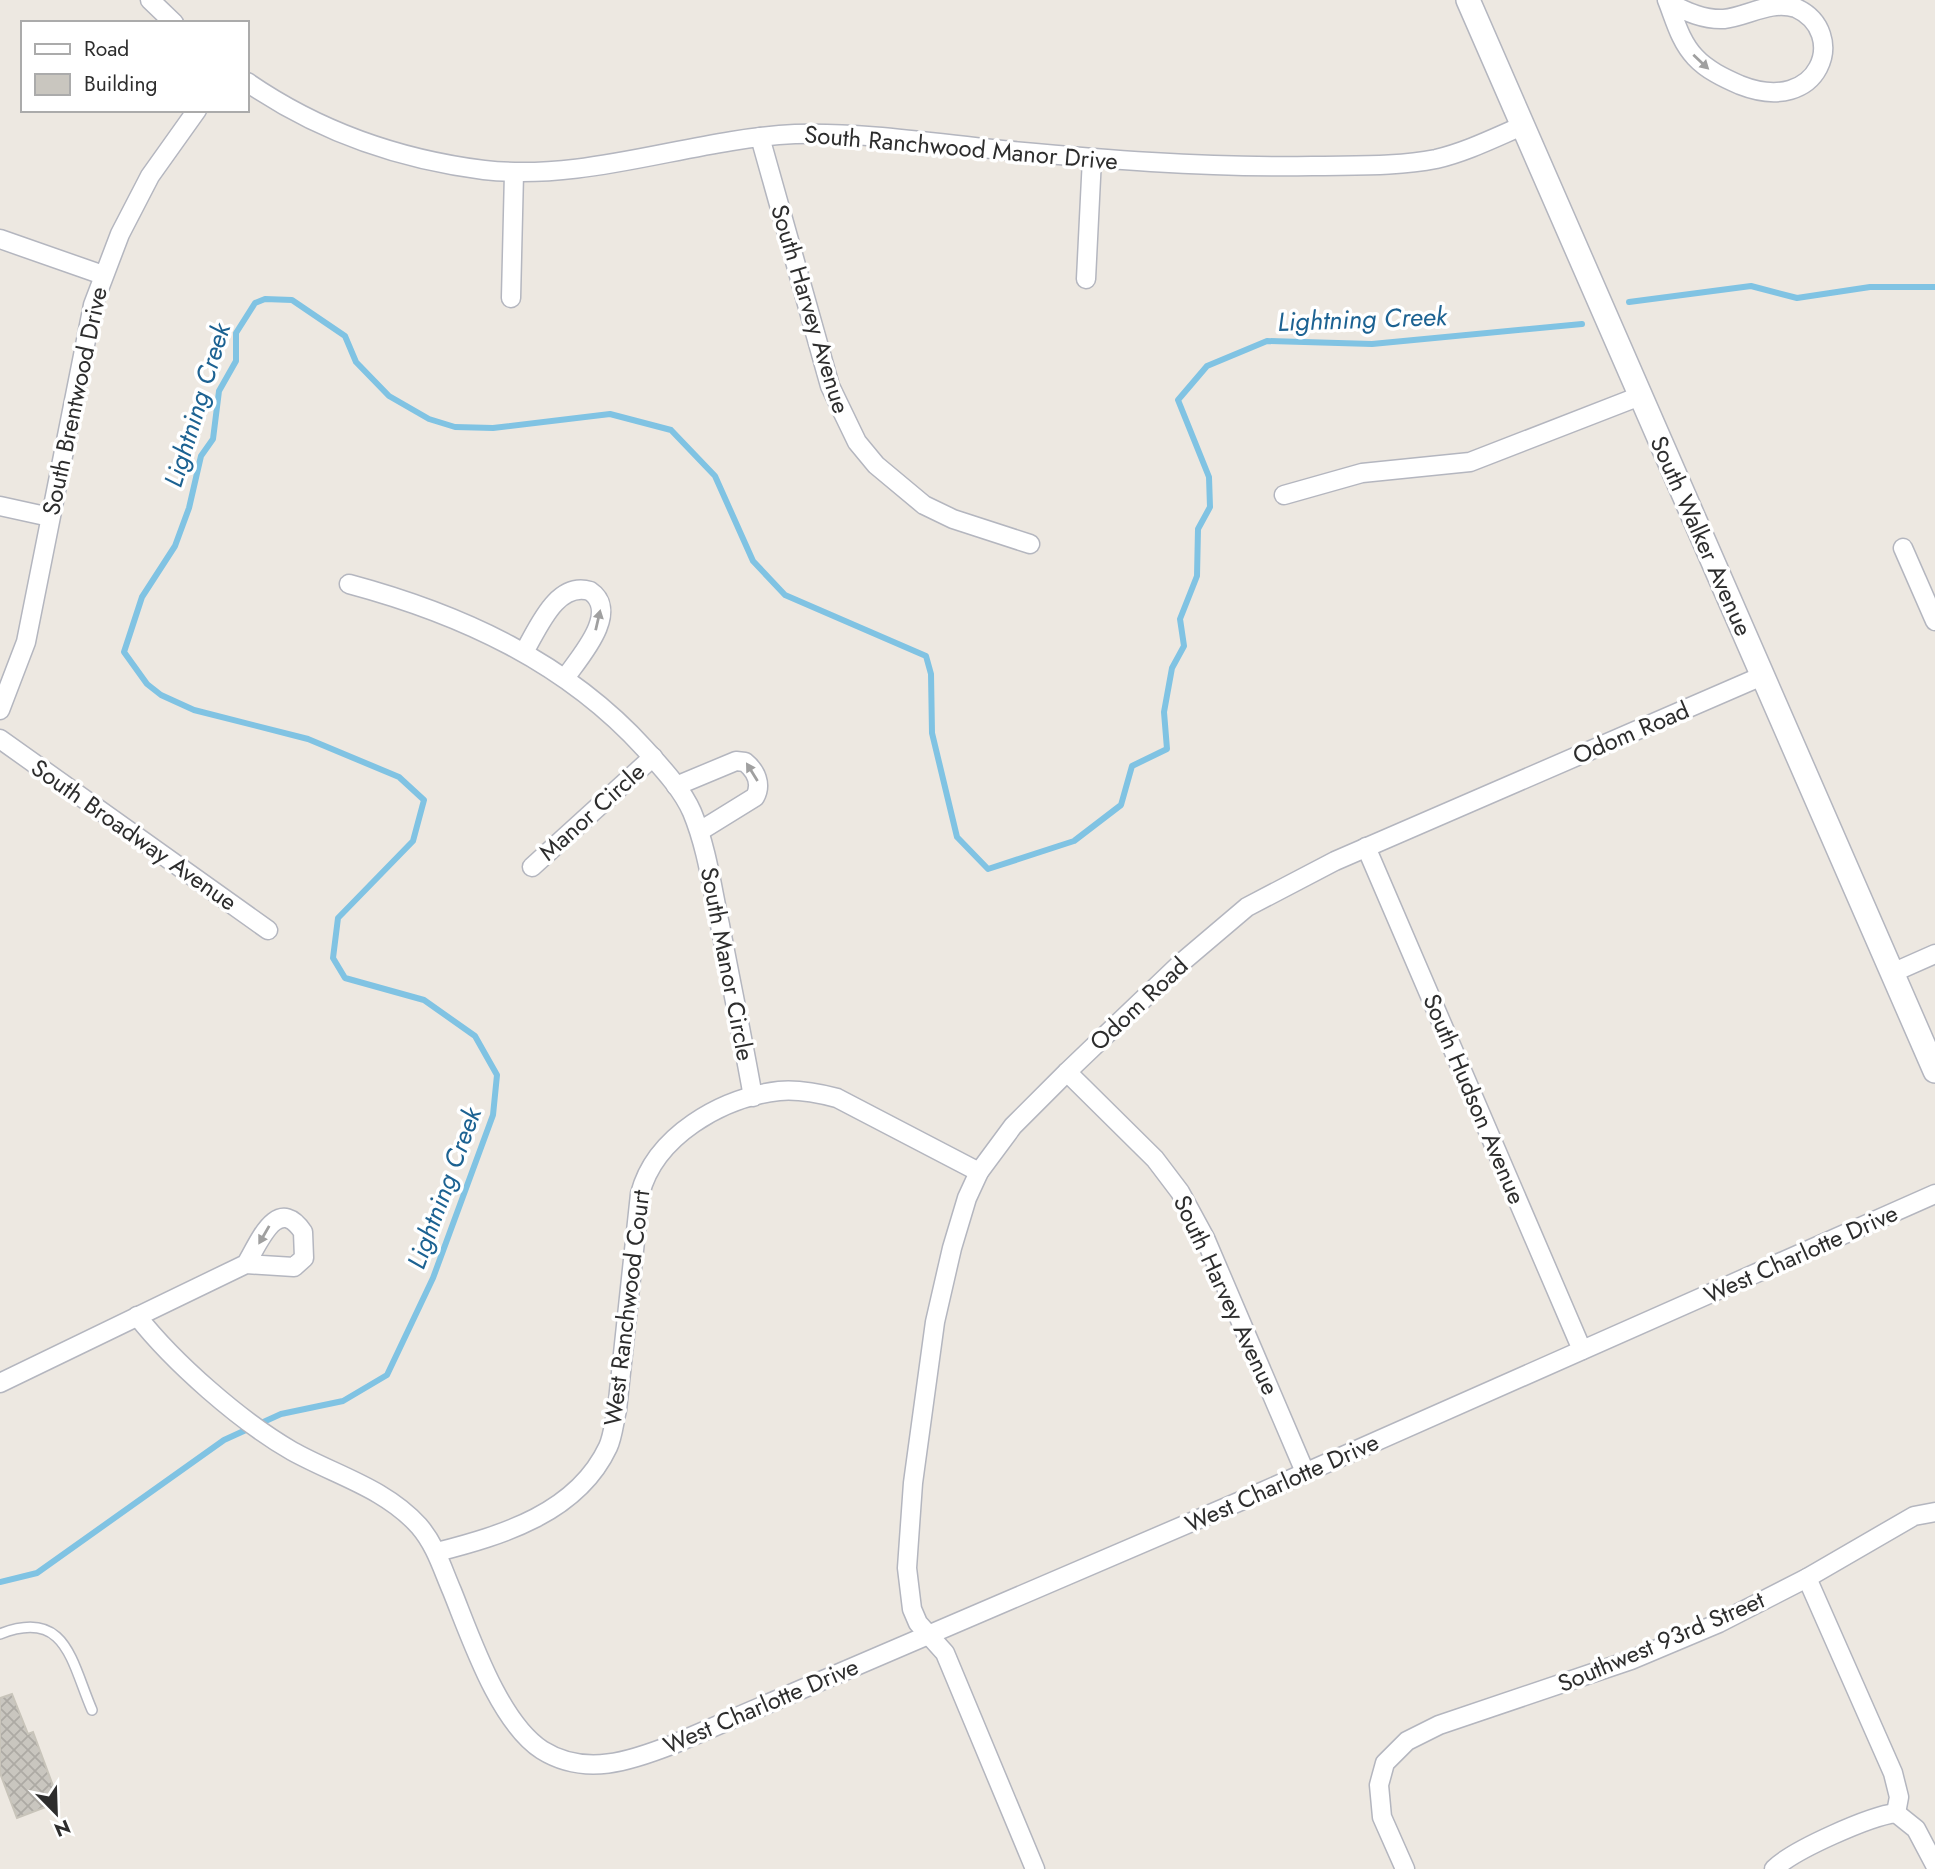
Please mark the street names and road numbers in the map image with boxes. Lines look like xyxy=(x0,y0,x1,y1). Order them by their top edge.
street label: South Ranchwood Manor Drive xyxy=(803,116,1119,179)
street label: South Harvey Avenue xyxy=(762,200,859,418)
street label: South Brentwood Drive xyxy=(33,283,116,518)
street label: South Walker Avenue xyxy=(1642,430,1761,641)
street label: Odom Road xyxy=(1567,692,1694,773)
street label: South Broadway Avenue xyxy=(24,750,244,919)
street label: Manor Circle xyxy=(531,754,652,869)
street label: South Manor Circle xyxy=(692,864,763,1064)
street label: Odom Road xyxy=(1082,949,1196,1059)
street label: South Hudson Avenue xyxy=(1414,988,1535,1209)
street label: West Ranchwood Court xyxy=(595,1188,658,1428)
street label: South Harvey Avenue xyxy=(1165,1189,1288,1400)
street label: West Charlotte Drive xyxy=(1698,1195,1903,1312)
street label: West Charlotte Drive xyxy=(1179,1424,1384,1541)
street label: Southwest 93rd Street xyxy=(1552,1582,1770,1701)
street label: West Charlotte Drive xyxy=(658,1649,864,1762)

